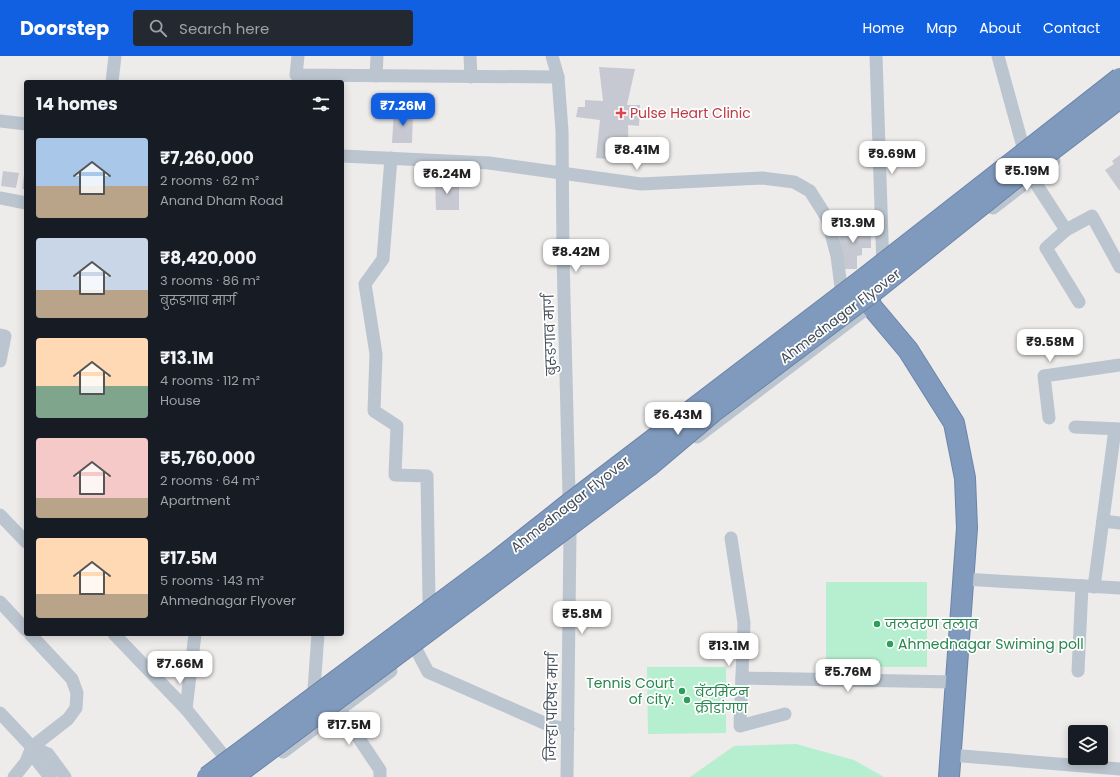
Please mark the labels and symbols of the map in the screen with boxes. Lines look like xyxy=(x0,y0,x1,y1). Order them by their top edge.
pin: ₹7.26M xyxy=(370,93,436,127)
place label: Pulse Heart Clinic xyxy=(630,103,751,123)
marker: Pulse Heart Clinic xyxy=(615,107,627,119)
pin: ₹8.41M xyxy=(604,137,670,171)
pin: ₹9.69M xyxy=(859,141,925,175)
pin: ₹5.19M xyxy=(994,158,1060,192)
pin: ₹6.24M xyxy=(414,161,480,195)
pin: ₹13.9M xyxy=(820,210,886,244)
pin: ₹8.42M xyxy=(543,239,609,273)
street label: Ahmednagar Flyover xyxy=(776,264,904,368)
street label: बुरूडगाव मार्ग xyxy=(538,291,561,377)
pin: ₹9.58M xyxy=(1017,329,1083,363)
pin: ₹6.43M xyxy=(645,402,711,436)
street label: Ahmednagar Flyover xyxy=(506,451,634,557)
pin: ₹5.8M xyxy=(554,601,610,635)
place label: जलतरण तलाव xyxy=(884,614,979,634)
marker: जलतरण तलाव xyxy=(872,619,882,629)
pin: ₹13.1M xyxy=(696,633,762,667)
place label: Ahmednagar Swiming poll xyxy=(898,634,1084,654)
marker: Ahmednagar Swiming poll xyxy=(885,639,895,649)
street label: जिल्हा परिषद मार्ग xyxy=(541,650,563,762)
pin: ₹7.66M xyxy=(147,651,213,685)
pin: ₹5.76M xyxy=(815,659,881,693)
place label: Tennis Court of city. xyxy=(586,673,674,709)
place label: बॅटमिंटन क्रीडांगण xyxy=(694,682,750,718)
marker: Tennis Court of city. xyxy=(677,686,687,696)
marker: बॅटमिंटन क्रीडांगण xyxy=(682,695,692,705)
pin: ₹17.5M xyxy=(316,712,382,746)

